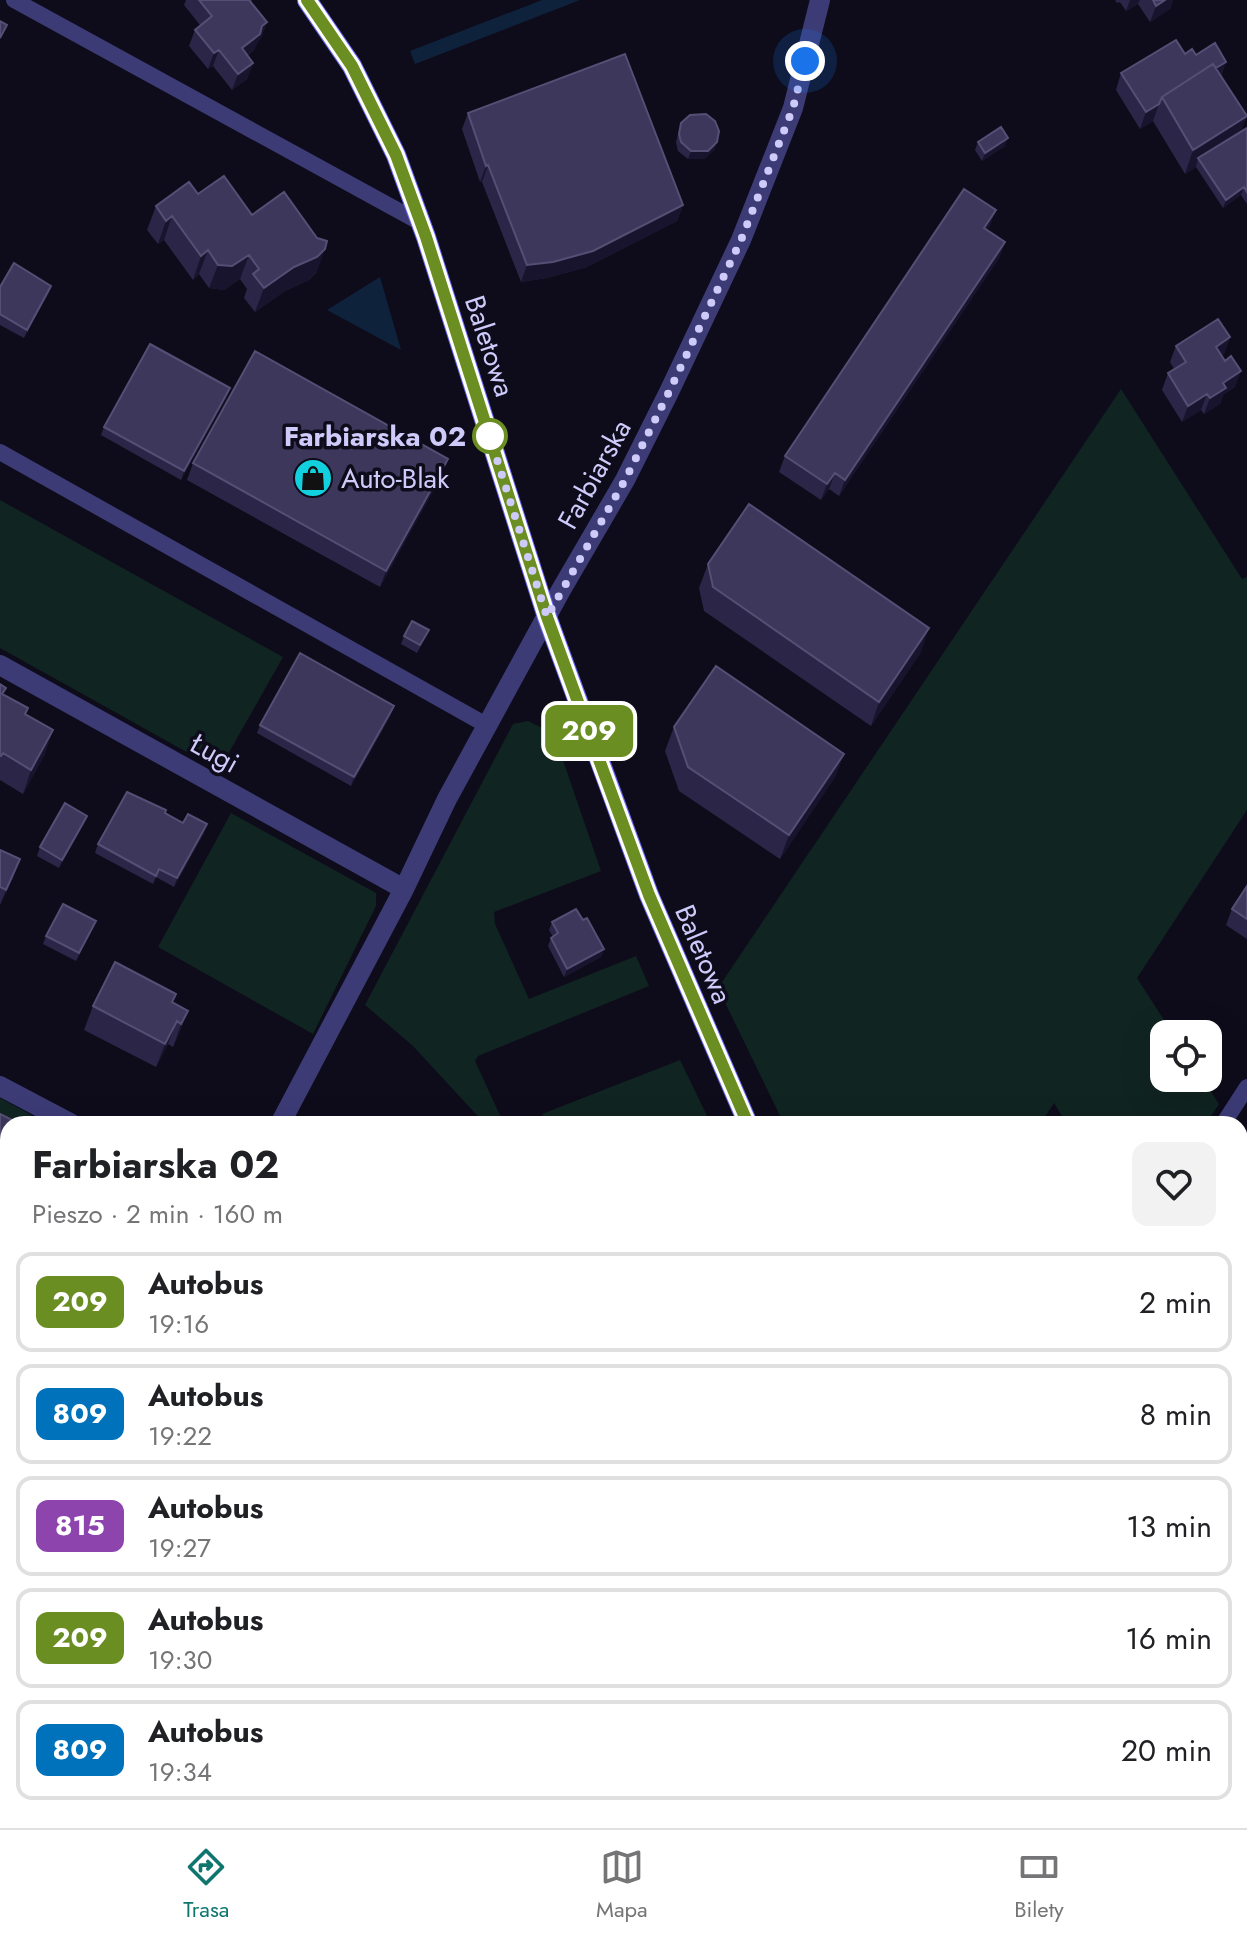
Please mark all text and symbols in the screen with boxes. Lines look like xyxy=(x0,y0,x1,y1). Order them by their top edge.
your location xyxy=(785,41,825,81)
street label: Baletowa xyxy=(454,290,525,402)
street label: Farbiarska xyxy=(548,412,641,536)
place label: Farbiarska 02 xyxy=(284,416,466,457)
marker: Farbiarska 02 xyxy=(473,419,507,453)
shop icon: Auto-Blak xyxy=(292,457,334,499)
place label: Auto-Blak xyxy=(341,458,450,499)
line badge: 209 xyxy=(543,705,635,757)
text: 209 xyxy=(561,710,617,751)
street label: Ługi xyxy=(182,723,247,783)
street label: Baletowa xyxy=(664,898,743,1010)
map controls xyxy=(1150,1020,1222,1092)
button: locate xyxy=(1150,1020,1222,1092)
text: Farbiarska 02 xyxy=(32,1137,279,1192)
button: heart xyxy=(1132,1142,1216,1226)
text: Pieszo · 2 min · 160 m xyxy=(32,1195,283,1233)
text: Autobus xyxy=(148,1262,263,1305)
text: 209 xyxy=(52,1281,108,1322)
text: 2 min xyxy=(1139,1281,1212,1324)
text: 19:16 xyxy=(148,1305,209,1343)
text: Autobus xyxy=(148,1374,263,1417)
text: 809 xyxy=(53,1393,107,1434)
text: 8 min xyxy=(1140,1393,1212,1436)
text: 19:22 xyxy=(148,1417,212,1455)
text: Autobus xyxy=(148,1486,263,1529)
text: 815 xyxy=(55,1505,105,1546)
text: 13 min xyxy=(1126,1505,1212,1548)
text: 19:27 xyxy=(148,1529,211,1567)
text: Autobus xyxy=(148,1598,263,1641)
text: 209 xyxy=(52,1617,108,1658)
text: 16 min xyxy=(1125,1617,1212,1660)
text: 19:30 xyxy=(148,1641,212,1679)
text: Autobus xyxy=(148,1710,263,1753)
text: 809 xyxy=(53,1729,107,1770)
text: 20 min xyxy=(1121,1729,1212,1772)
text: 19:34 xyxy=(148,1753,212,1791)
tab: Trasa xyxy=(183,1845,229,1925)
tab: Mapa xyxy=(596,1845,648,1925)
tab: Bilety xyxy=(1014,1845,1064,1925)

